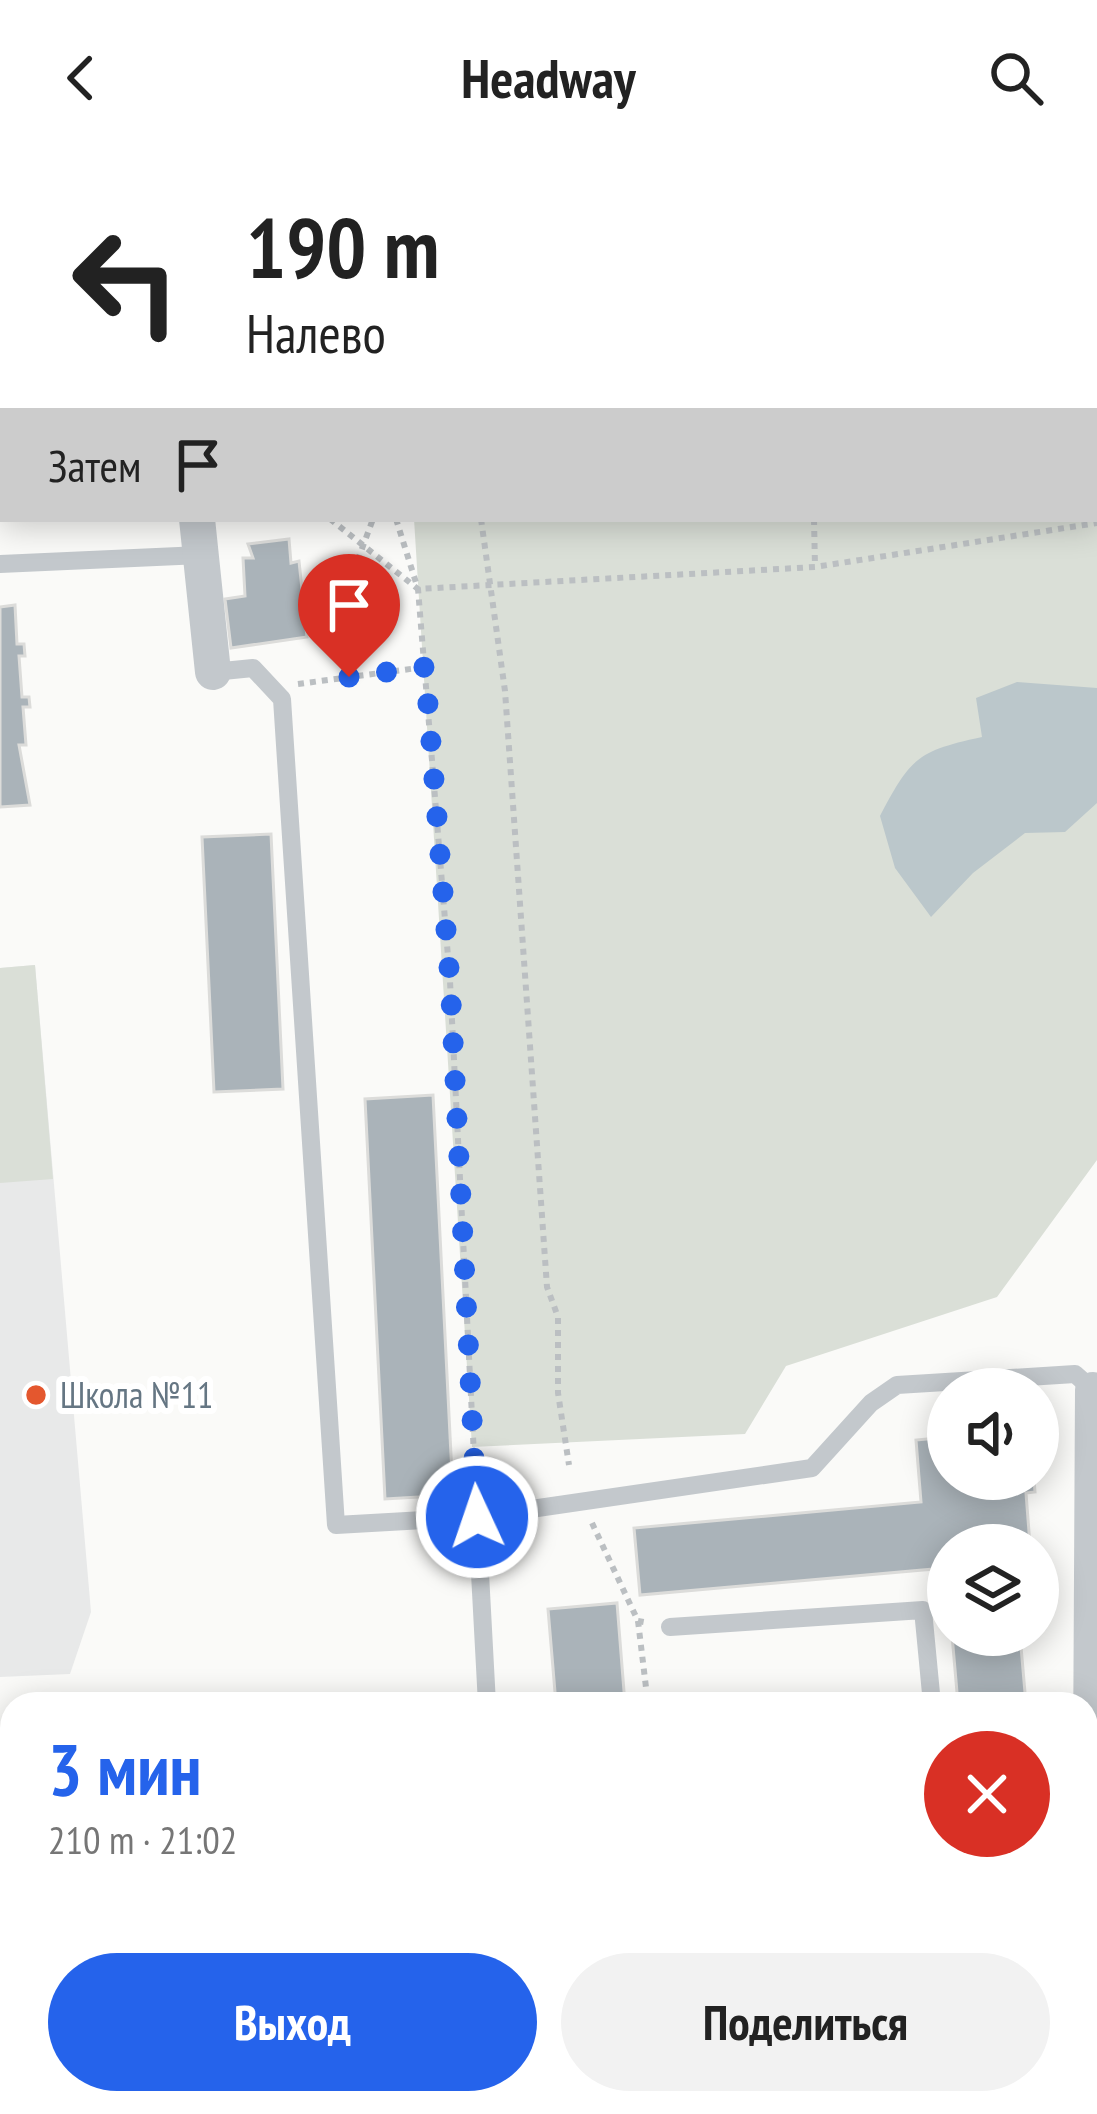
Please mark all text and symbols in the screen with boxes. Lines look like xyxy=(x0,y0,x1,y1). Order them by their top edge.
text: Headway xyxy=(461,43,636,113)
icon: back xyxy=(48,45,114,111)
icon: search xyxy=(983,45,1049,111)
text: 190 m xyxy=(246,192,439,301)
icon: left xyxy=(48,204,204,360)
text: Налево xyxy=(246,298,386,368)
icon: arrive xyxy=(165,432,231,498)
text: Затем xyxy=(48,436,141,494)
pin xyxy=(298,554,400,677)
icon: arrive xyxy=(316,572,382,638)
map controls xyxy=(927,1368,1059,1656)
button: sound xyxy=(927,1368,1059,1500)
place label: Школа №11 xyxy=(60,1371,213,1418)
marker: Школа №11 xyxy=(23,1382,49,1408)
position arrow xyxy=(414,1454,540,1580)
button: layers xyxy=(927,1524,1059,1656)
text: 3 мин xyxy=(48,1722,202,1815)
button: close xyxy=(924,1731,1050,1857)
text: 210 m · 21:02 xyxy=(48,1814,237,1865)
button: Выход xyxy=(48,1953,537,2091)
button: Поделиться xyxy=(561,1953,1050,2091)

